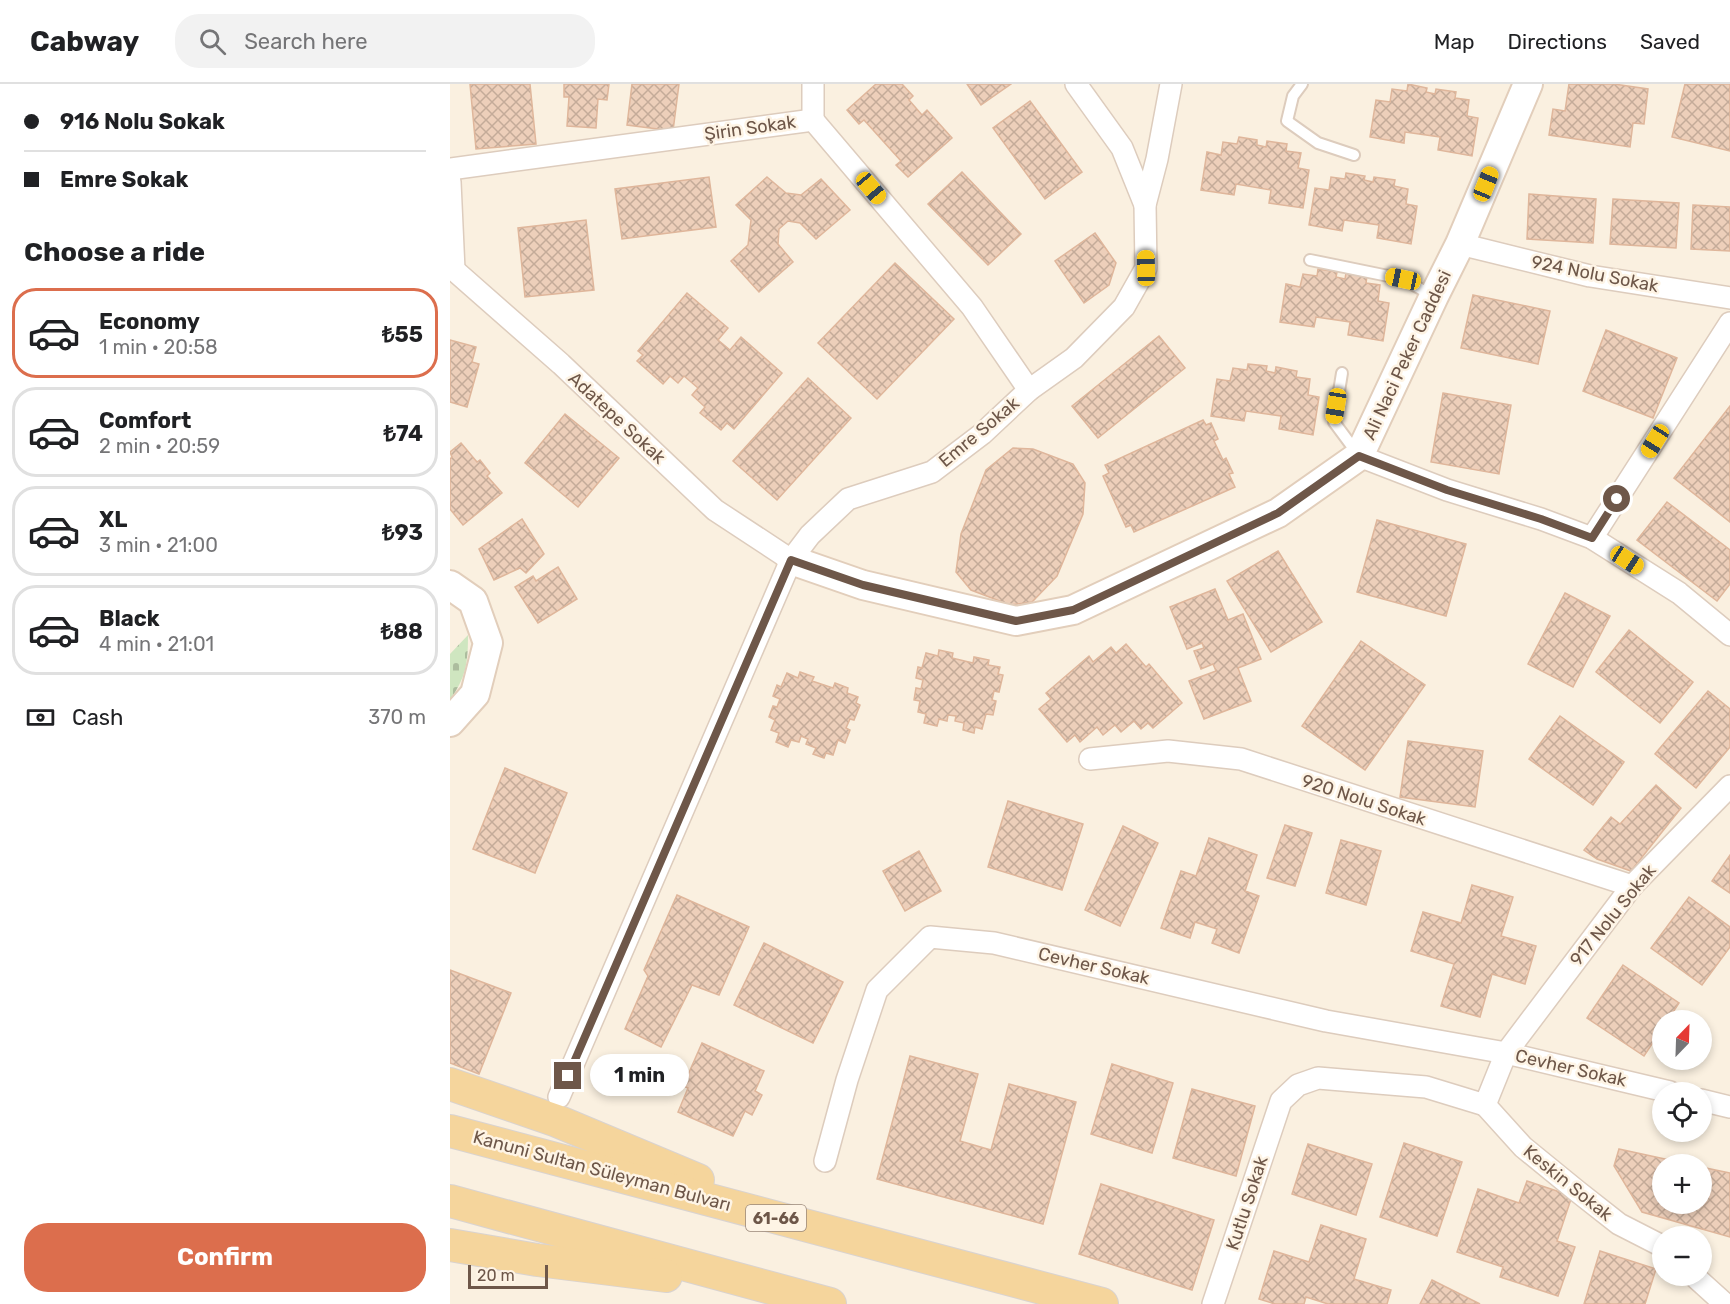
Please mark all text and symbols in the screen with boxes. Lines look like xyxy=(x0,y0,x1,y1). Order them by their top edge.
search box xyxy=(175,14,595,68)
text: Cabway xyxy=(30,25,139,58)
icon: search xyxy=(196,25,229,58)
text: Search here xyxy=(244,28,368,55)
text: Map xyxy=(1434,29,1475,54)
text: Directions xyxy=(1508,29,1607,54)
text: Saved xyxy=(1640,29,1700,54)
text: 916 Nolu Sokak xyxy=(60,108,225,135)
street label: Şirin Sokak xyxy=(703,111,798,145)
car xyxy=(1471,164,1501,204)
text: Emre Sokak xyxy=(60,166,188,193)
car xyxy=(853,168,889,208)
text: Choose a ride xyxy=(24,236,205,268)
car xyxy=(1137,250,1155,286)
street label: 924 Nolu Sokak xyxy=(1530,251,1661,297)
car xyxy=(1384,266,1422,292)
street label: Ali Naci Peker Caddesi xyxy=(1358,267,1456,443)
icon: car xyxy=(27,306,81,360)
text: Economy xyxy=(99,308,200,335)
text: ₺55 xyxy=(382,321,423,348)
text: 1 min · 20:58 xyxy=(99,335,218,359)
street label: Adatepe Sokak xyxy=(564,367,671,469)
car xyxy=(1324,387,1348,425)
street label: Emre Sokak xyxy=(934,392,1024,472)
icon: car xyxy=(27,405,81,459)
text: Comfort xyxy=(99,407,191,434)
text: ₺74 xyxy=(383,420,423,447)
car xyxy=(1638,421,1672,461)
text: 2 min · 20:59 xyxy=(99,434,220,458)
route start xyxy=(1603,485,1630,512)
icon: car xyxy=(27,504,81,558)
text: XL xyxy=(99,506,127,533)
text: ₺93 xyxy=(382,519,423,546)
text: 3 min · 21:00 xyxy=(99,533,218,557)
car xyxy=(1607,543,1647,577)
icon: car xyxy=(27,603,81,657)
text: Black xyxy=(99,605,160,632)
text: ₺88 xyxy=(381,618,423,645)
text: 4 min · 21:01 xyxy=(99,632,214,656)
icon: cash xyxy=(24,701,57,734)
text: Cash xyxy=(72,704,123,731)
text: 370 m xyxy=(368,705,426,729)
street label: 920 Nolu Sokak xyxy=(1299,770,1430,831)
street label: 917 Nolu Sokak xyxy=(1565,859,1661,970)
street label: Cevher Sokak xyxy=(1036,943,1152,990)
north arrow xyxy=(1652,1010,1712,1070)
map controls xyxy=(1652,1010,1712,1286)
street label: Cevher Sokak xyxy=(1513,1045,1629,1092)
callout: 1 min xyxy=(589,1055,688,1097)
route end xyxy=(554,1062,581,1089)
text: 1 min xyxy=(614,1063,665,1087)
button: locate xyxy=(1652,1082,1712,1142)
street label: Kanuni Sultan Süleyman Bulvarı xyxy=(471,1126,733,1216)
street label: Keskin Sokak xyxy=(1519,1140,1618,1226)
street label: Kutlu Sokak xyxy=(1221,1152,1273,1253)
button: + xyxy=(1652,1154,1712,1214)
road number: 61-66 xyxy=(746,1205,806,1231)
button: Confirm xyxy=(24,1223,426,1292)
button: − xyxy=(1652,1226,1712,1286)
scale bar xyxy=(468,1262,548,1290)
text: 20 m xyxy=(477,1266,515,1285)

